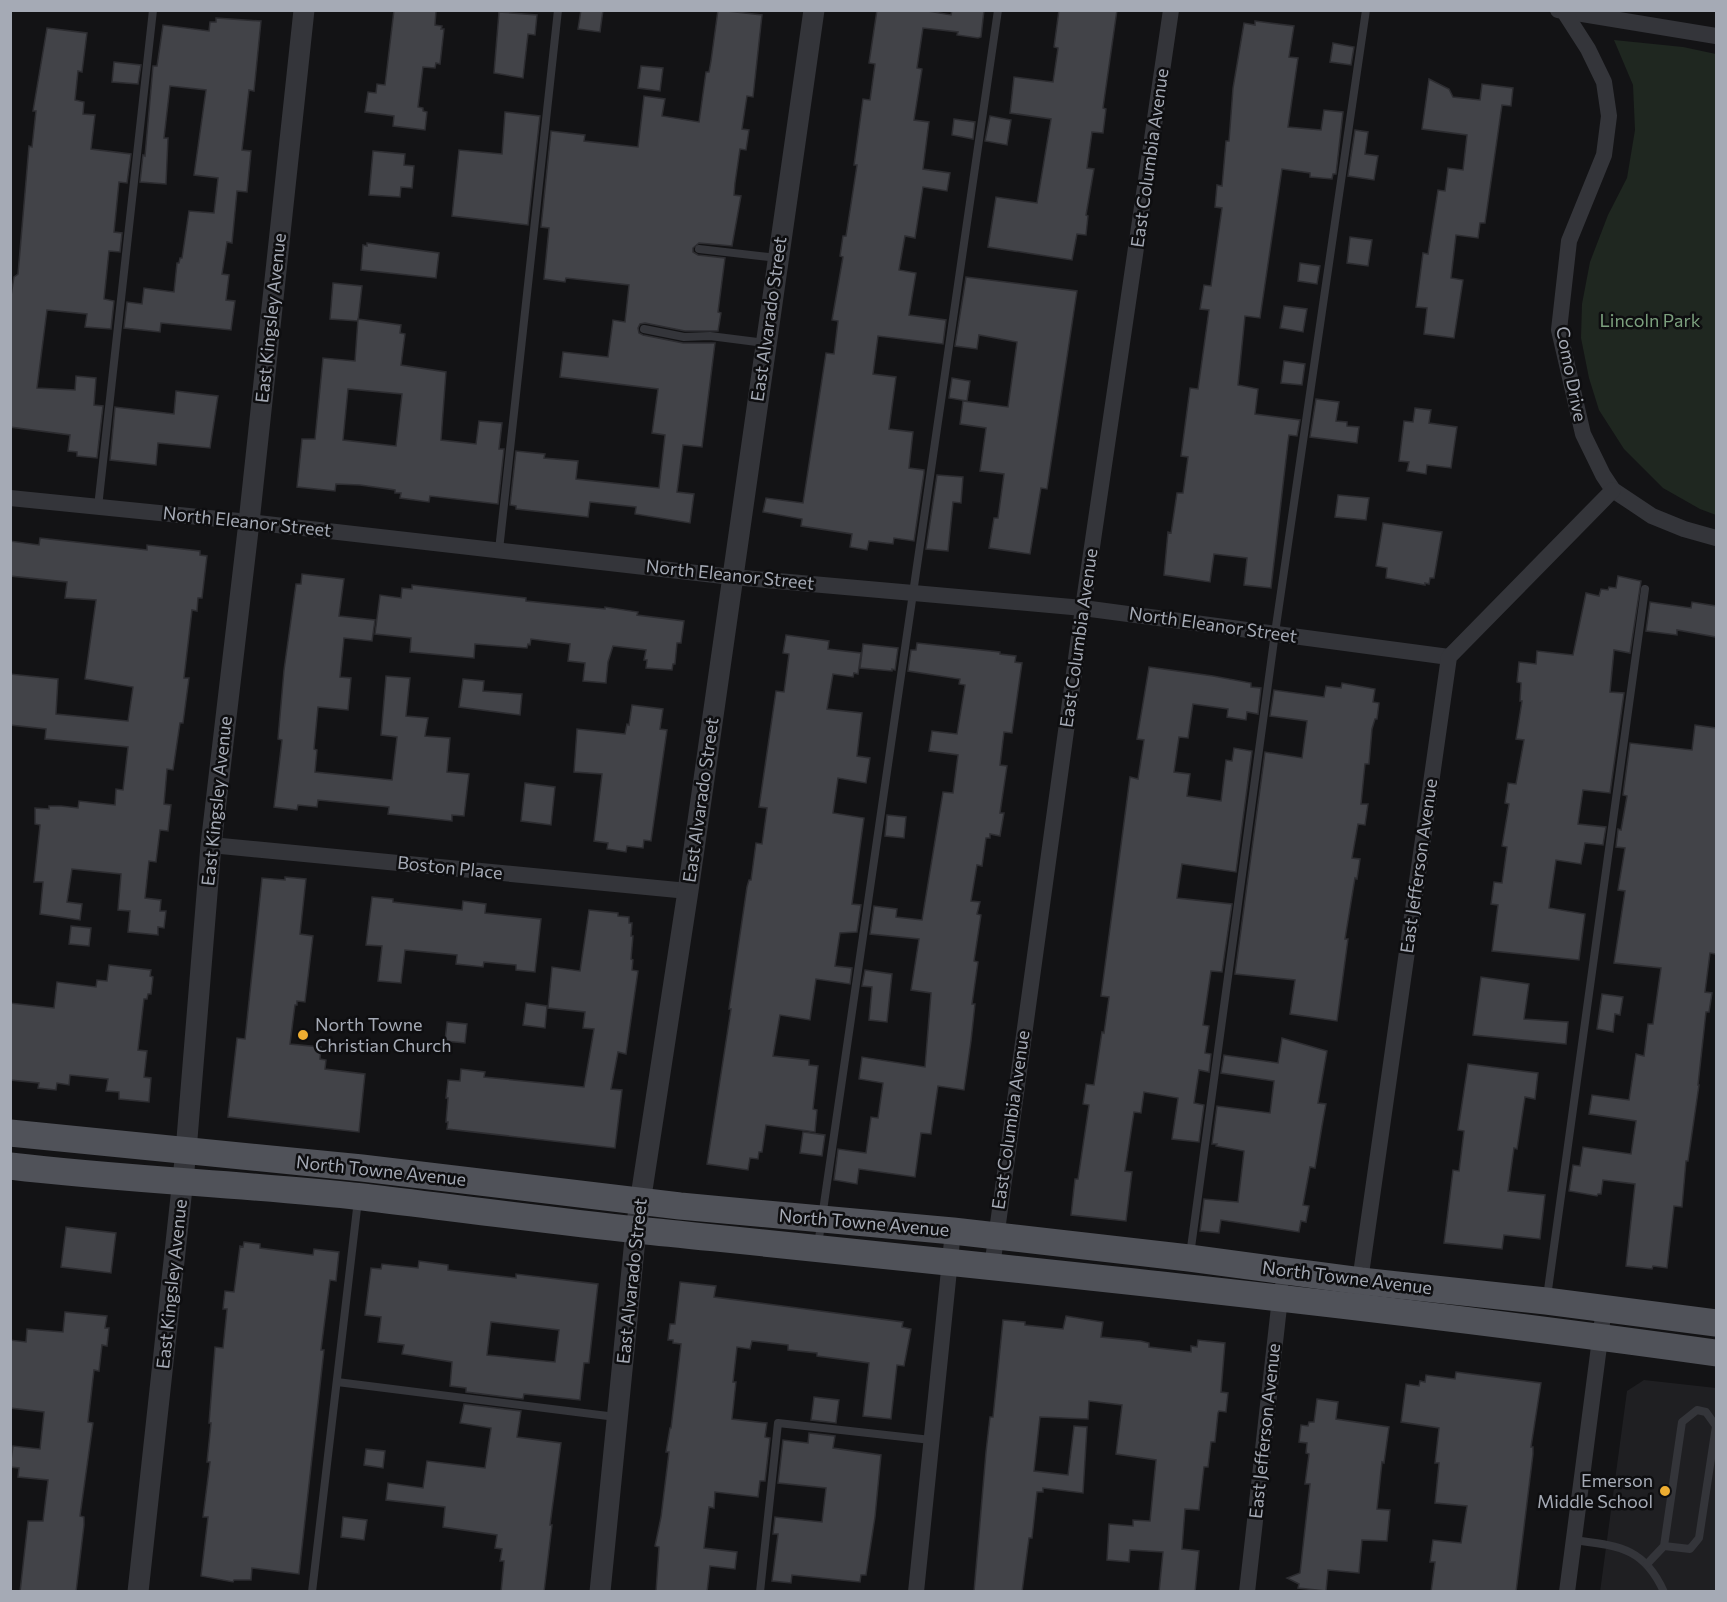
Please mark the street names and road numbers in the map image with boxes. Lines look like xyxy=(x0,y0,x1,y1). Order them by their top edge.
street label: East Columbia Avenue xyxy=(1126,67,1172,249)
street label: East Kingsley Avenue xyxy=(250,232,290,404)
street label: East Alvarado Street xyxy=(746,235,790,403)
street label: Como Drive xyxy=(1552,324,1592,423)
street label: North Eleanor Street xyxy=(162,501,333,541)
street label: East Columbia Avenue xyxy=(1055,547,1101,729)
street label: North Eleanor Street xyxy=(645,554,816,594)
street label: North Eleanor Street xyxy=(1128,601,1299,647)
street label: East Kingsley Avenue xyxy=(196,715,236,887)
street label: East Alvarado Street xyxy=(678,716,722,884)
street label: East Jefferson Avenue xyxy=(1395,777,1441,955)
street label: Boston Place xyxy=(396,851,504,883)
street label: East Columbia Avenue xyxy=(987,1029,1033,1211)
street label: North Towne Avenue xyxy=(295,1150,467,1190)
street label: East Alvarado Street xyxy=(611,1197,651,1365)
street label: East Kingsley Avenue xyxy=(151,1198,191,1370)
street label: North Towne Avenue xyxy=(778,1204,950,1240)
street label: North Towne Avenue xyxy=(1261,1256,1433,1298)
street label: East Jefferson Avenue xyxy=(1244,1342,1284,1520)

